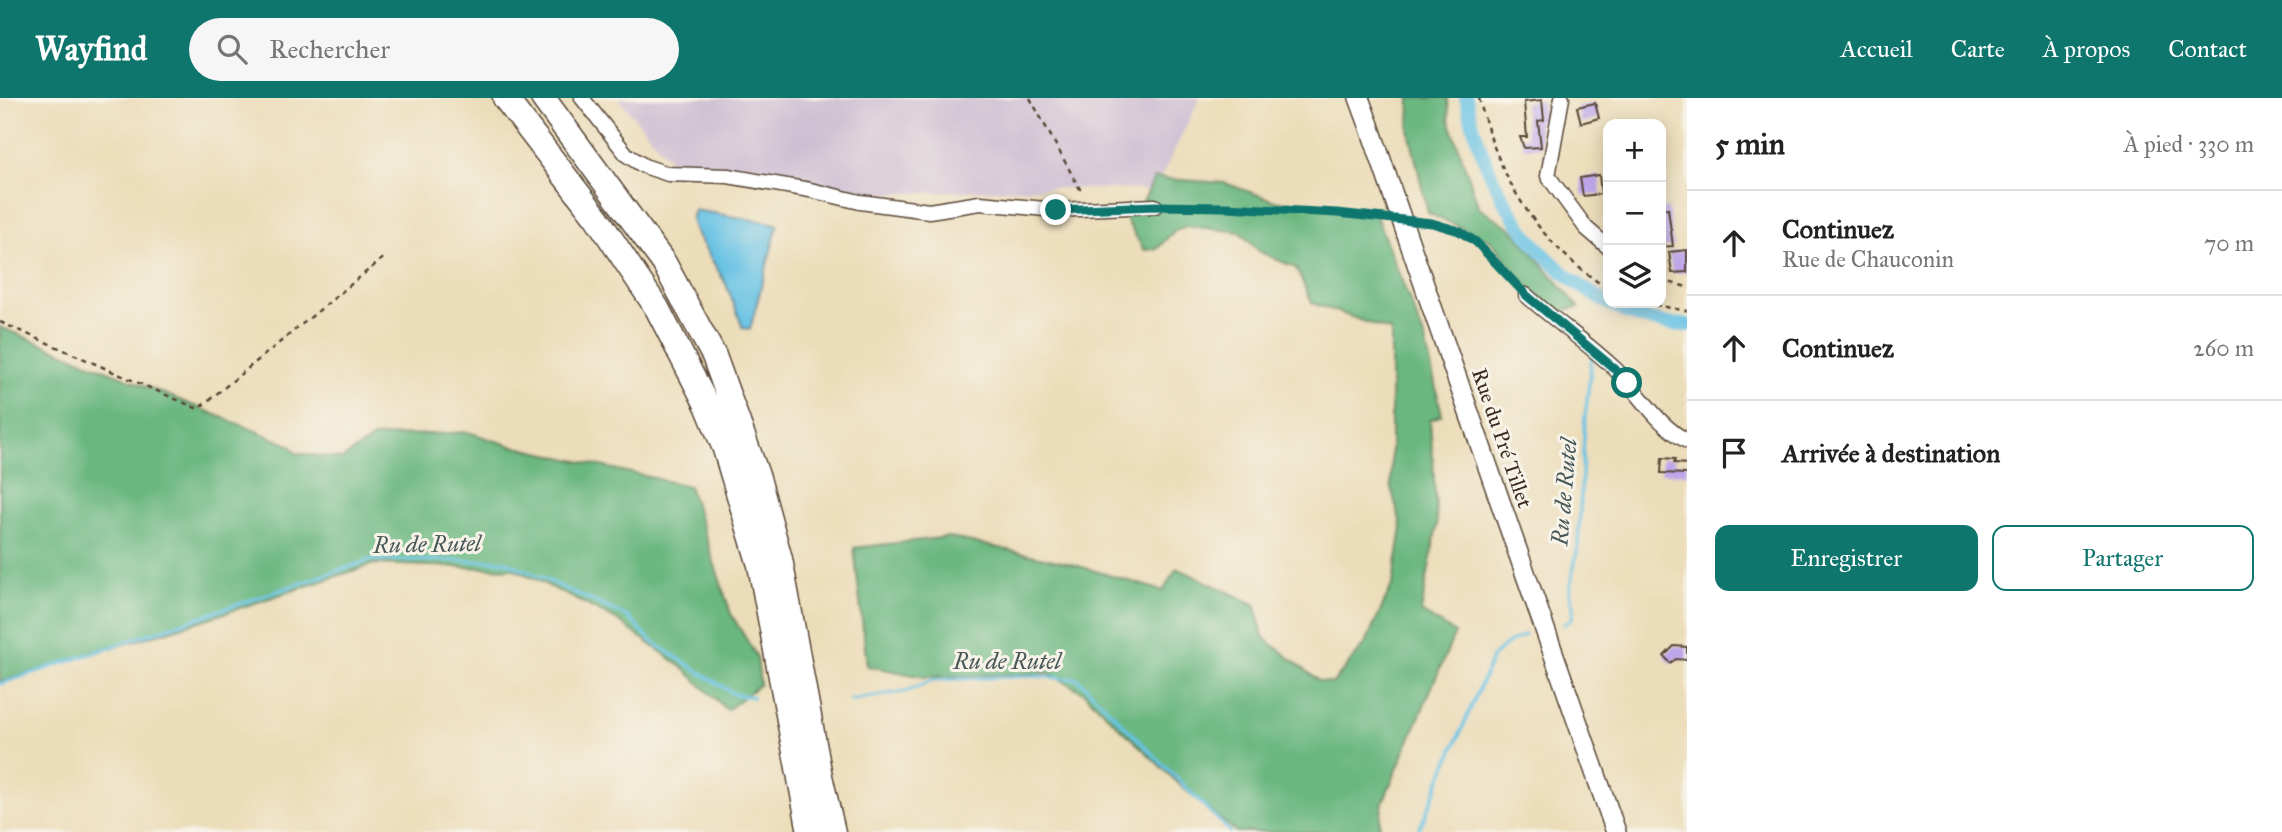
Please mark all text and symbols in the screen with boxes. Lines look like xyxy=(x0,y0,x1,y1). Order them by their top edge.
search box xyxy=(189,18,679,81)
text: Wayfind xyxy=(35,29,147,69)
icon: search xyxy=(213,30,251,68)
text: Rechercher xyxy=(269,33,390,65)
text: Accueil xyxy=(1841,34,1913,64)
text: Carte xyxy=(1951,34,2005,64)
text: À propos xyxy=(2043,34,2130,64)
text: Contact xyxy=(2168,34,2247,64)
map controls xyxy=(1603,119,1666,308)
button: + xyxy=(1603,119,1666,182)
text: 5 min xyxy=(1715,126,1785,162)
text: À pied · 330 m xyxy=(2124,130,2254,158)
button: − xyxy=(1603,182,1666,245)
route end xyxy=(1040,194,1071,225)
text: Continuez xyxy=(1782,213,1894,245)
icon: ahead xyxy=(1715,224,1753,262)
text: 70 m xyxy=(2204,229,2254,257)
button: layers xyxy=(1603,245,1666,308)
text: Rue de Chauconin xyxy=(1782,245,1954,273)
icon: ahead xyxy=(1715,329,1753,367)
text: Continuez xyxy=(1782,332,1894,364)
text: 260 m xyxy=(2193,334,2254,362)
street label: Rue du Pré Tillet xyxy=(1466,365,1538,512)
route start xyxy=(1611,367,1642,398)
icon: arrive xyxy=(1715,434,1753,472)
water label: Ru de Rutel xyxy=(1545,435,1583,548)
text: Arrivée à destination xyxy=(1782,437,2000,469)
button: Enregistrer xyxy=(1715,525,1978,591)
button: Partager xyxy=(1992,525,2254,591)
water label: Ru de Rutel xyxy=(372,529,483,559)
water label: Ru de Rutel xyxy=(952,647,1063,675)

